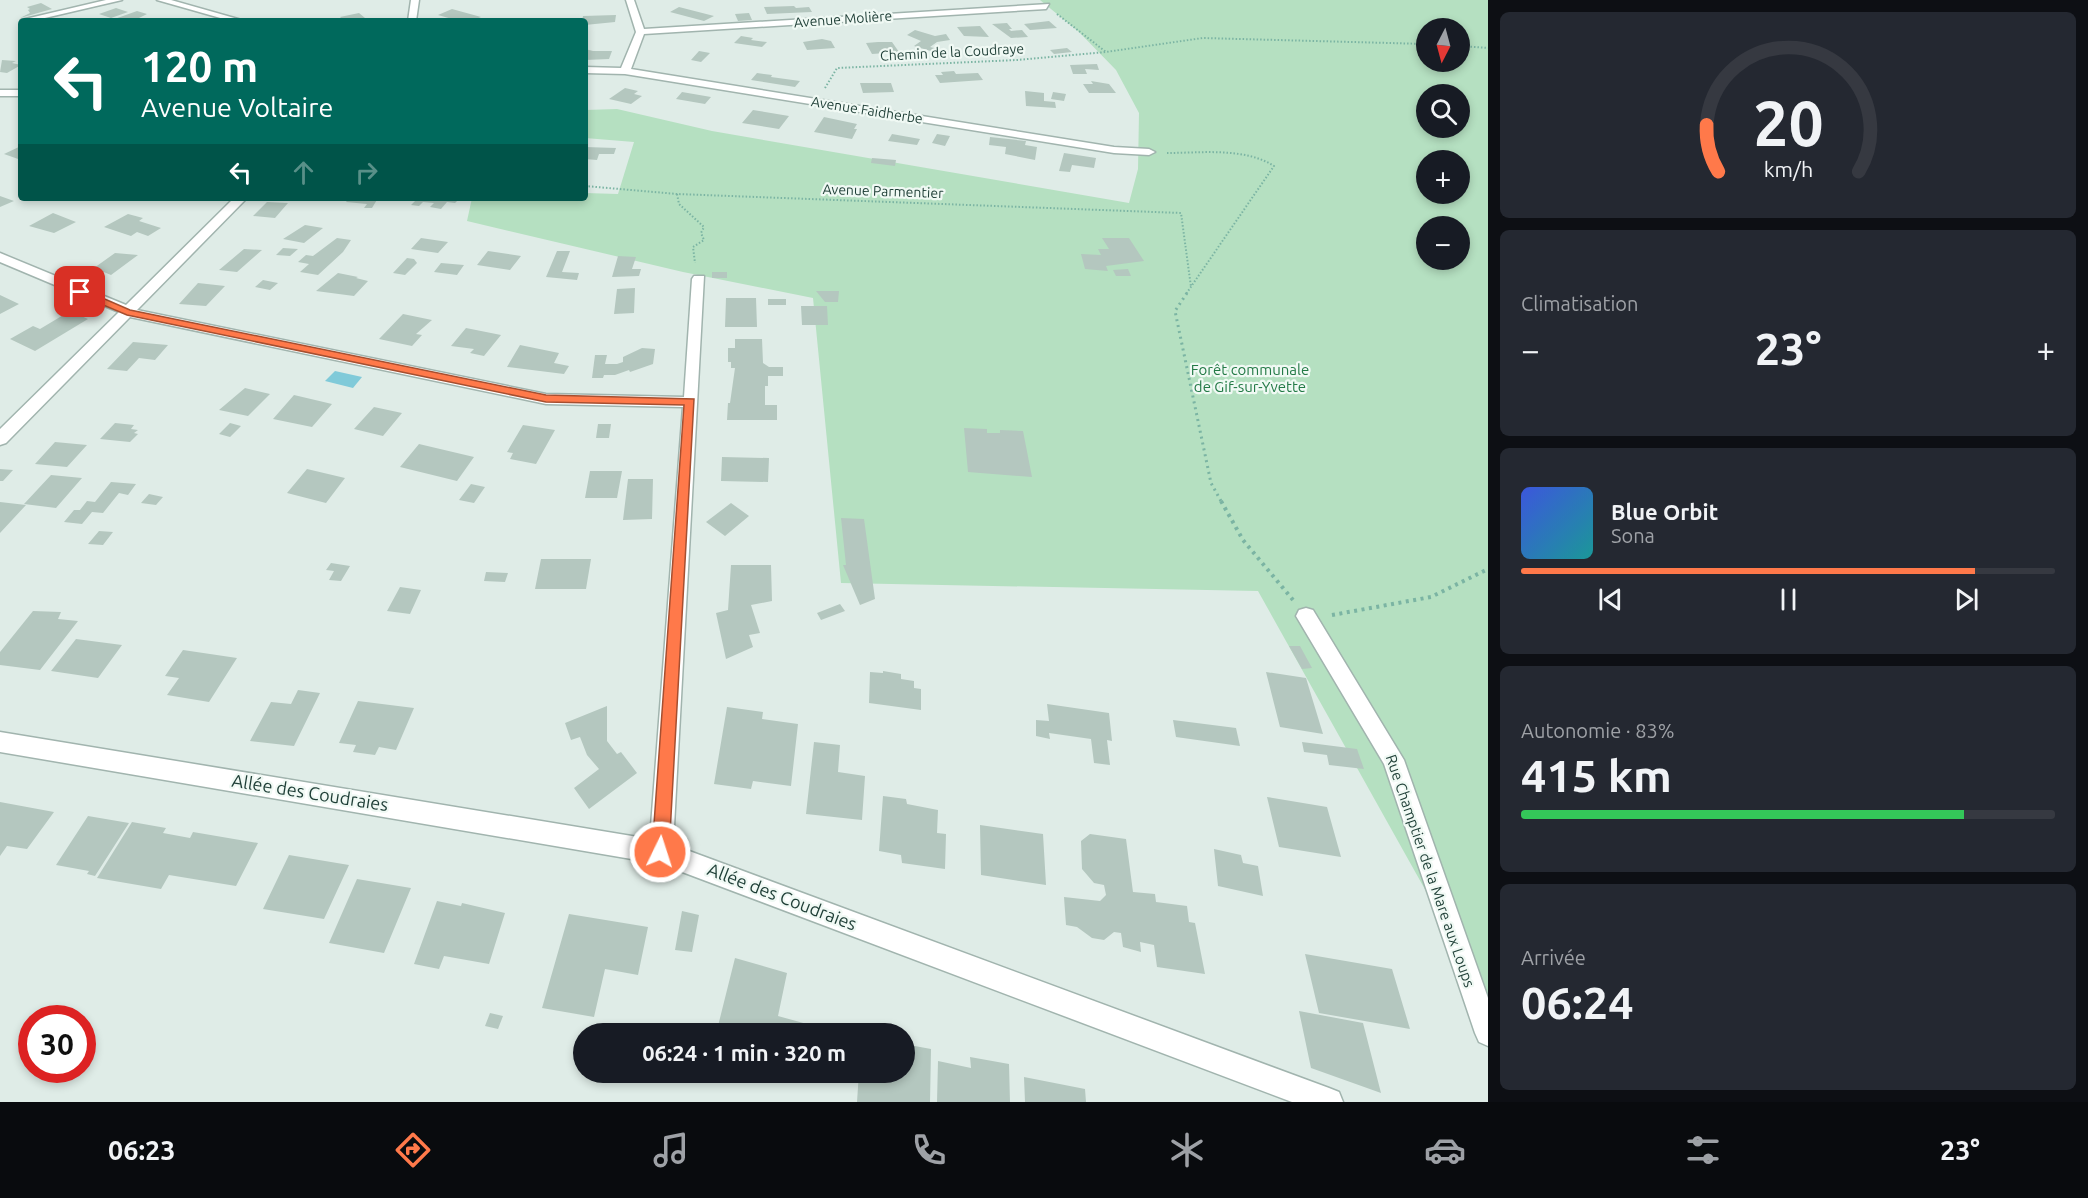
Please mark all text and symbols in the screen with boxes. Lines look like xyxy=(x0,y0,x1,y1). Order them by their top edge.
street label: Avenue Molière xyxy=(793,8,893,30)
north arrow xyxy=(1416,18,1470,72)
map controls xyxy=(1416,18,1470,270)
street label: Chemin de la Coudraye xyxy=(880,40,1024,64)
icon: left xyxy=(42,42,120,120)
text: 120 m xyxy=(141,43,258,90)
button: search xyxy=(1416,84,1470,138)
text: 20 xyxy=(1753,88,1823,158)
text: Avenue Voltaire xyxy=(141,92,333,122)
street label: Avenue Faidherbe xyxy=(810,93,924,127)
button: + xyxy=(1416,150,1470,204)
icon: left xyxy=(224,156,257,189)
icon: ahead xyxy=(287,156,320,189)
icon: right xyxy=(350,156,383,189)
text: km/h xyxy=(1763,157,1813,181)
street label: Avenue Parmentier xyxy=(822,181,944,201)
button: − xyxy=(1416,216,1470,270)
pin xyxy=(54,266,105,317)
icon: arrive xyxy=(63,275,96,308)
text: Climatisation xyxy=(1521,292,1638,315)
text: 23° xyxy=(1755,323,1821,374)
text: − xyxy=(1521,331,1540,368)
text: + xyxy=(2036,331,2055,368)
park label: Forêt communale de Gif-sur-Yvette xyxy=(1191,361,1309,395)
text: Blue Orbit xyxy=(1611,499,1718,524)
text: Sona xyxy=(1611,524,1655,547)
icon: previous xyxy=(1594,583,1627,616)
icon: pause xyxy=(1772,583,1805,616)
icon: next xyxy=(1950,583,1983,616)
text: Autonomie · 83% xyxy=(1521,719,1675,742)
text: 415 km xyxy=(1521,750,1672,801)
street label: Rue Champtier de la Mare aux Loups xyxy=(1383,752,1478,989)
street label: Allée des Coudraies xyxy=(231,770,390,814)
position arrow xyxy=(628,820,692,884)
street label: Allée des Coudraies xyxy=(705,858,860,934)
text: Arrivée xyxy=(1521,946,1586,969)
text: 06:24 xyxy=(1521,977,1634,1028)
speed limit sign: 30 xyxy=(18,1005,96,1083)
text: 06:24 · 1 min · 320 m xyxy=(642,1040,846,1065)
icon: directions xyxy=(392,1129,434,1171)
icon: music xyxy=(650,1129,692,1171)
icon: phone xyxy=(908,1129,950,1171)
icon: climate xyxy=(1166,1129,1208,1171)
icon: car xyxy=(1424,1129,1466,1171)
icon: filters xyxy=(1682,1129,1724,1171)
text: 06:23 xyxy=(108,1135,176,1165)
text: 23° xyxy=(1940,1135,1980,1165)

